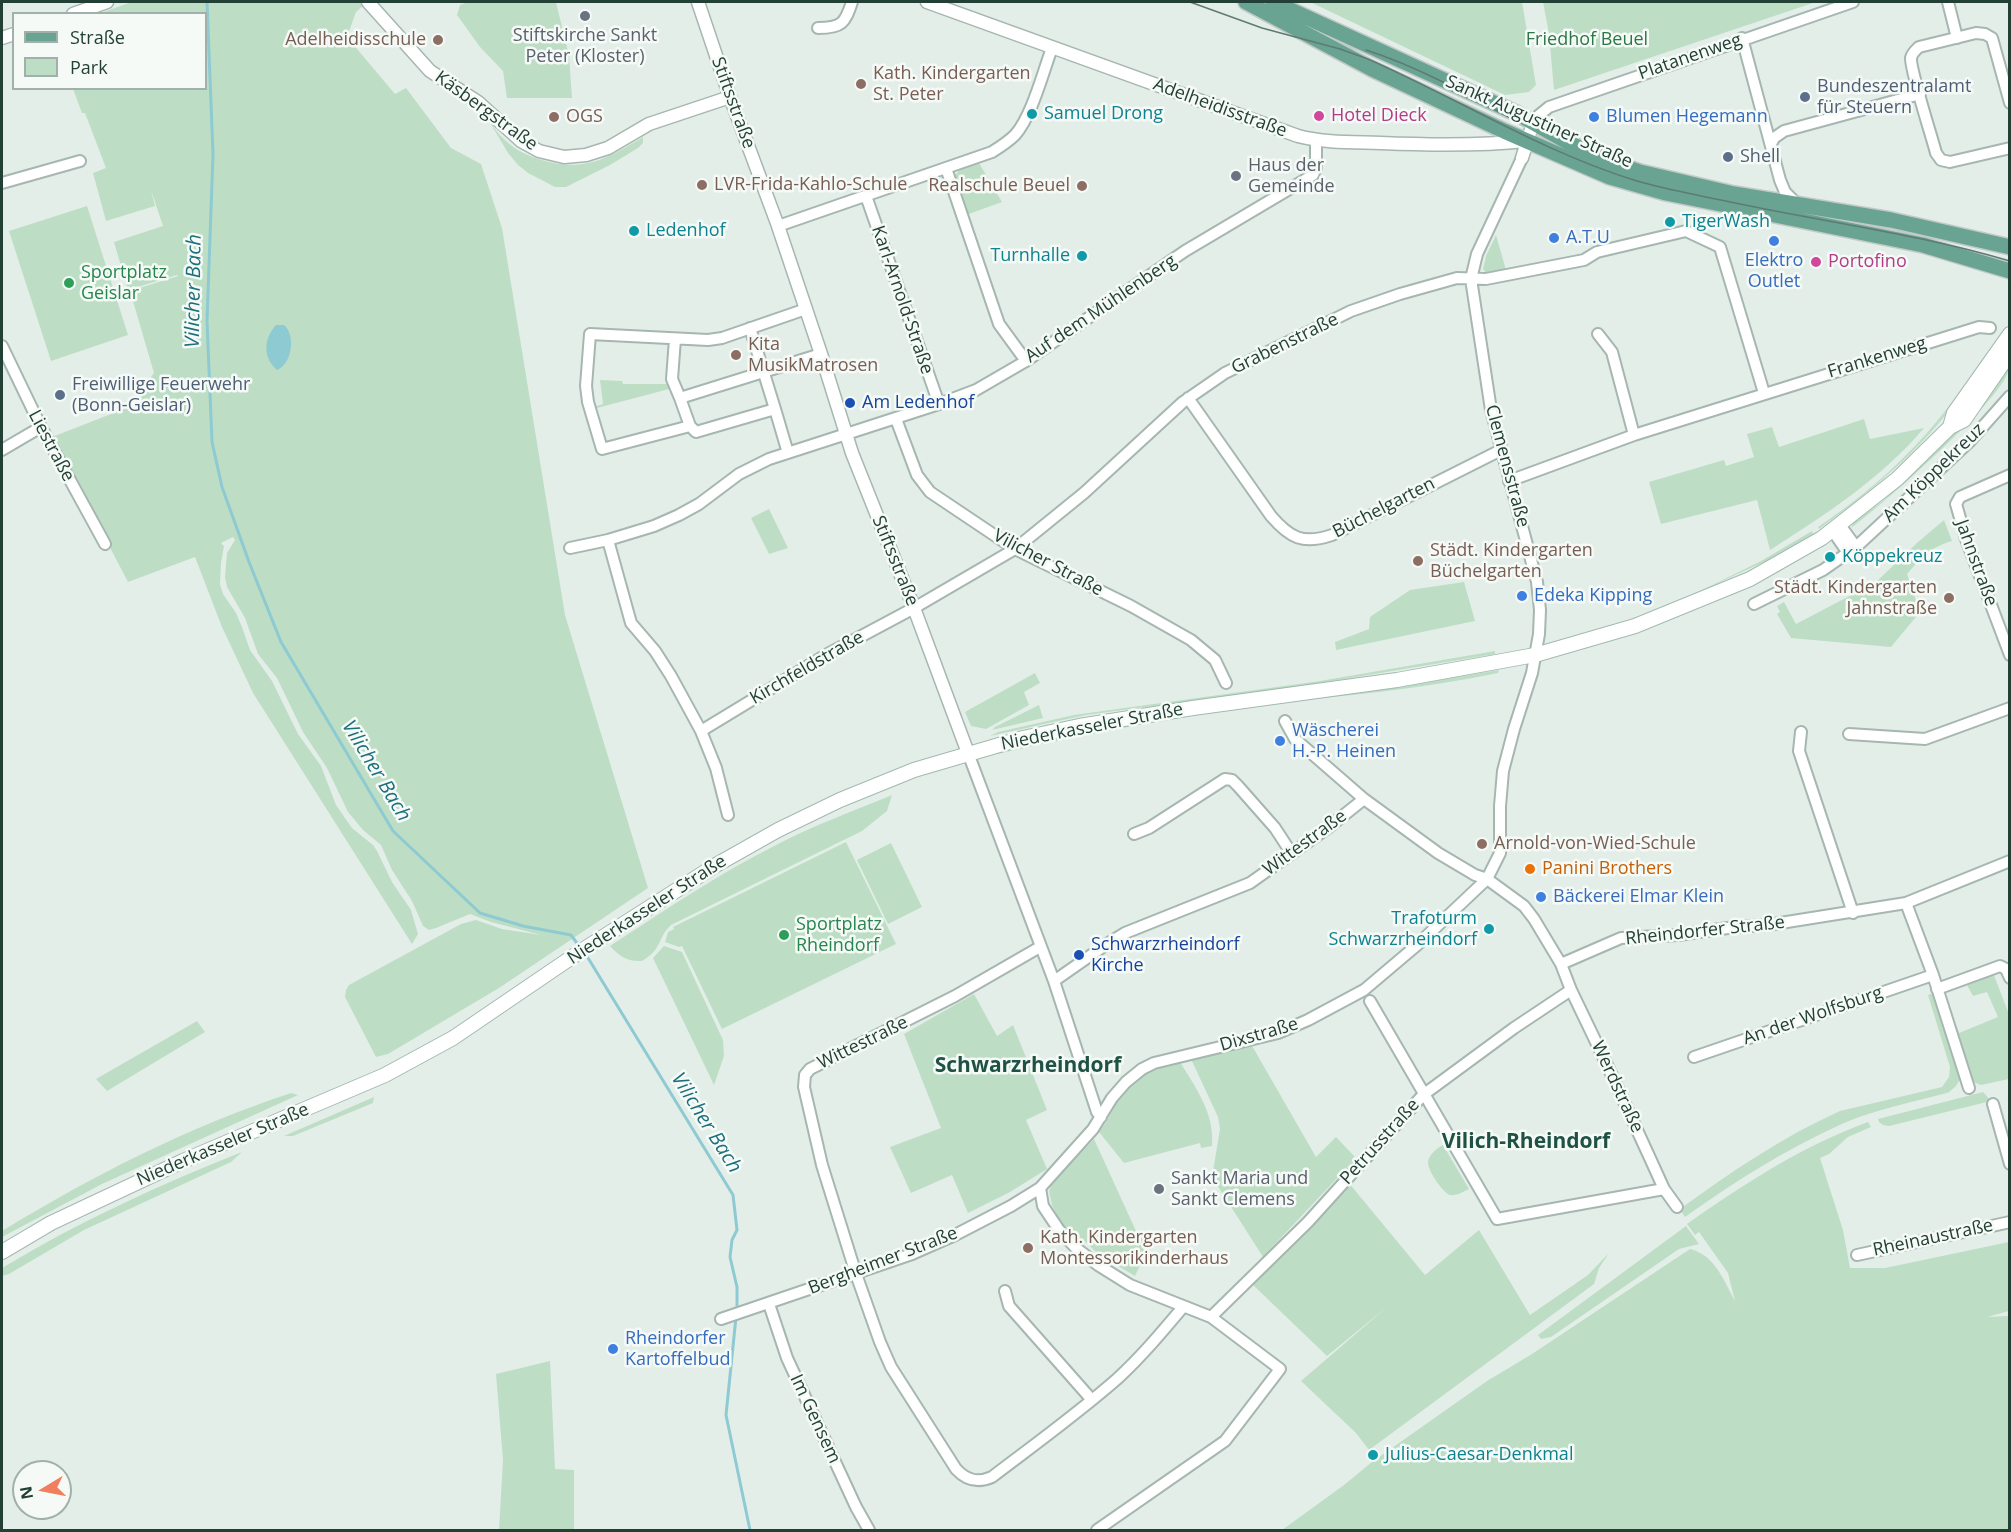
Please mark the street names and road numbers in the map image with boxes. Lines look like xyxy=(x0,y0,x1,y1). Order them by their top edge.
street label: Platanenweg xyxy=(1636,29,1744,85)
street label: Stiftsstraße xyxy=(707,54,759,152)
street label: Käsbergstraße xyxy=(430,67,542,155)
street label: Sankt Augustiner Straße xyxy=(1442,71,1636,173)
street label: Adelheidisstraße xyxy=(1150,74,1290,142)
street label: Karl-Arnold-Straße xyxy=(866,223,938,377)
street label: Auf dem Mühlenberg xyxy=(1021,250,1181,368)
street label: Grabenstraße xyxy=(1228,309,1342,379)
street label: Frankenweg xyxy=(1825,333,1929,383)
street label: Clemensstraße xyxy=(1480,402,1534,530)
street label: Liestraße xyxy=(23,407,79,485)
street label: Am Köppekreuz xyxy=(1879,419,1989,527)
street label: Büchelgarten xyxy=(1329,473,1439,543)
street label: Stiftsstraße xyxy=(867,513,923,609)
street label: Jahnstraße xyxy=(1950,517,2002,609)
street label: Vilicher Straße xyxy=(989,525,1107,601)
street label: Kirchfeldstraße xyxy=(746,627,868,709)
street label: Niederkasseler Straße xyxy=(999,699,1185,755)
street label: Wittestraße xyxy=(1259,806,1351,880)
street label: Niederkasseler Straße xyxy=(564,851,730,969)
street label: Rheindorfer Straße xyxy=(1624,912,1786,950)
street label: An der Wolfsburg xyxy=(1740,982,1886,1050)
street label: Wittestraße xyxy=(814,1012,912,1074)
street label: Dixstraße xyxy=(1217,1013,1301,1057)
street label: Werdstraße xyxy=(1586,1038,1648,1136)
street label: Petrusstraße xyxy=(1336,1095,1424,1189)
street label: Niederkasseler Straße xyxy=(134,1099,312,1191)
street label: Rheinaustraße xyxy=(1871,1215,1995,1261)
street label: Bergheimer Straße xyxy=(805,1223,961,1299)
street label: Im Gensem xyxy=(785,1371,845,1467)

